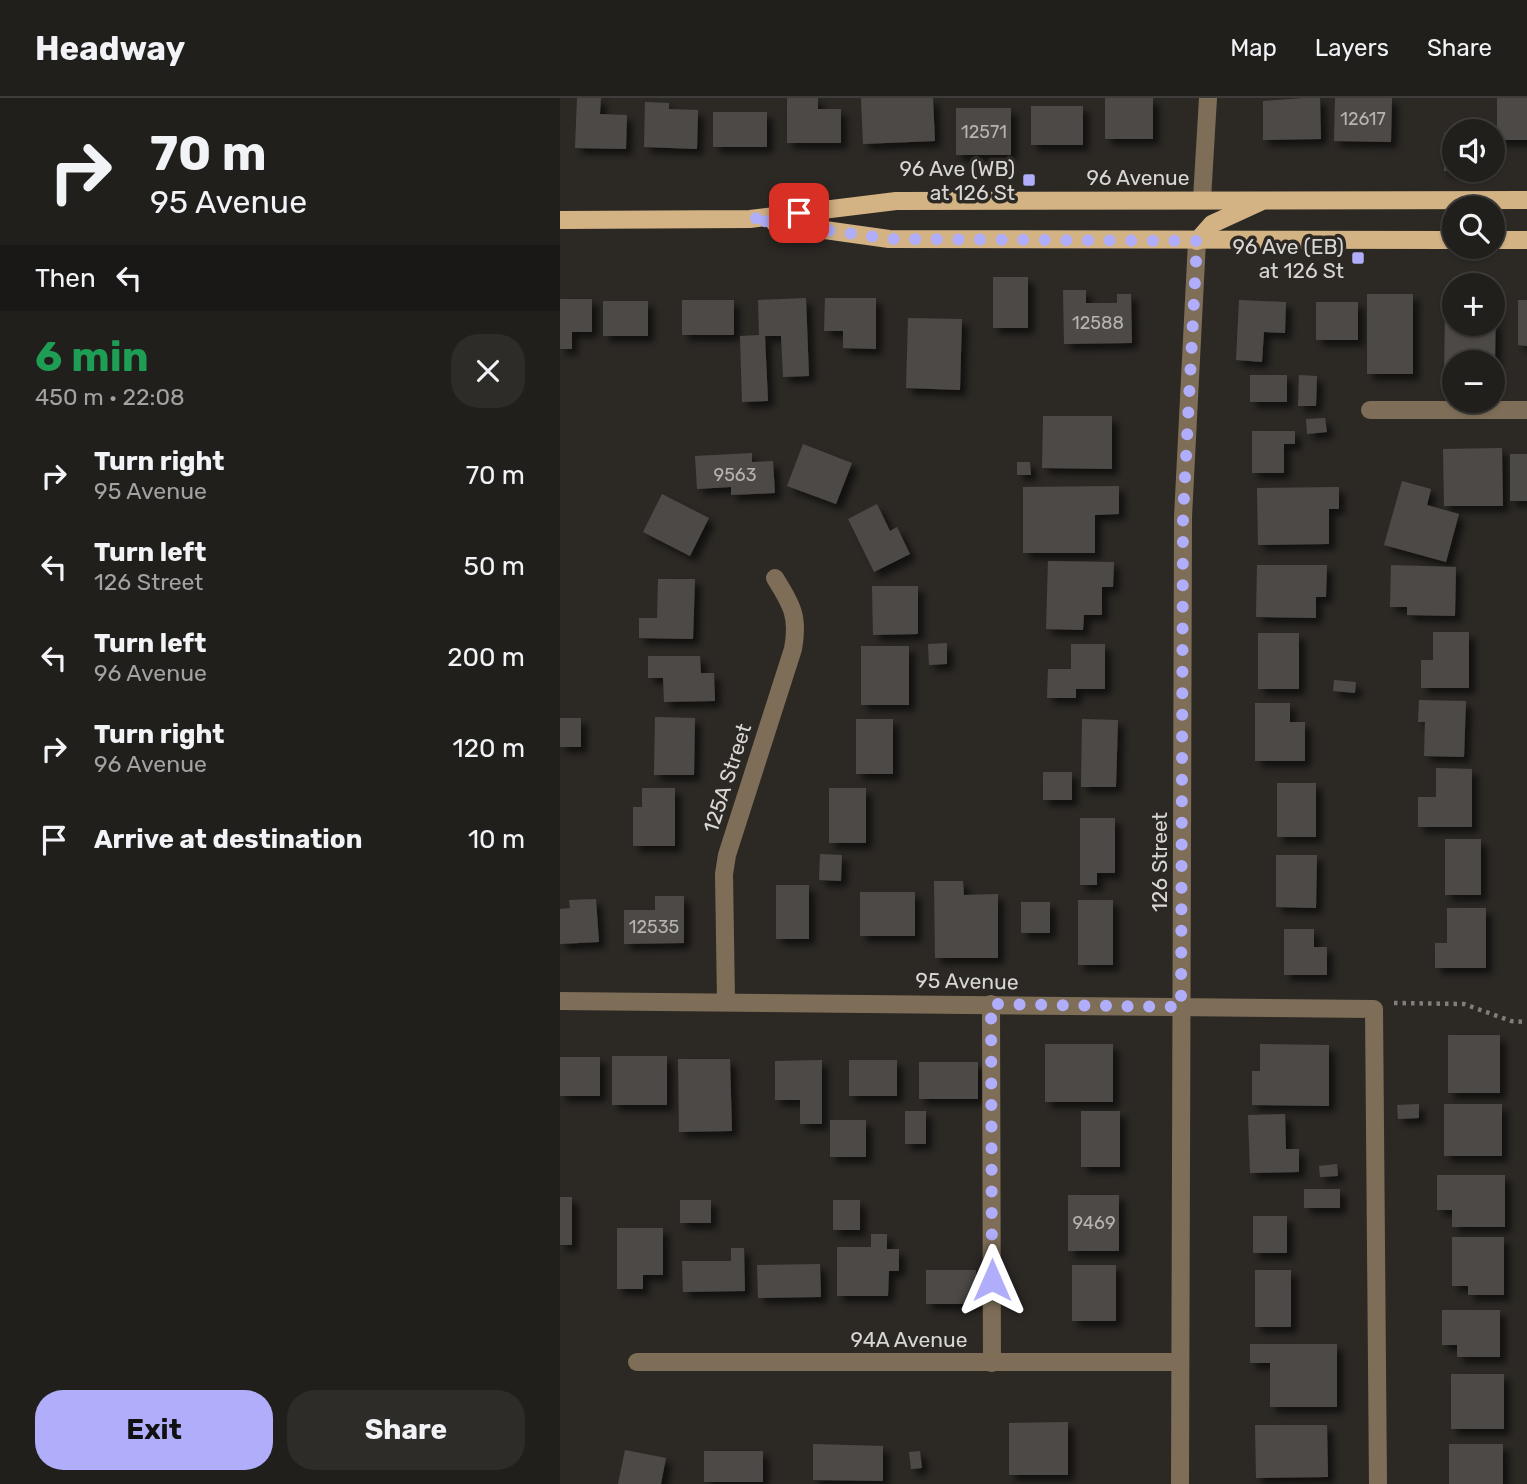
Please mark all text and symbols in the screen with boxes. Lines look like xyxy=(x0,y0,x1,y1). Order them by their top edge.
text: Headway xyxy=(35,29,185,68)
text: Map xyxy=(1230,34,1277,62)
text: Layers xyxy=(1315,34,1389,62)
text: Share xyxy=(1427,34,1492,62)
house number: 12617 xyxy=(1340,108,1386,130)
map controls xyxy=(1442,119,1505,413)
button: sound xyxy=(1442,119,1505,182)
house number: 12571 xyxy=(961,121,1007,143)
text: 70 m xyxy=(150,124,267,182)
icon: right xyxy=(35,126,126,217)
place label: 96 Ave (WB) at 126 St xyxy=(899,156,1015,205)
street label: 96 Avenue xyxy=(1086,165,1190,190)
marker: 96 Ave (WB) at 126 St xyxy=(1021,172,1037,188)
text: 95 Avenue xyxy=(150,183,307,221)
pin xyxy=(769,183,829,243)
icon: arrive xyxy=(780,194,818,232)
button: search xyxy=(1442,196,1505,259)
place label: 96 Ave (EB) at 126 St xyxy=(1233,234,1344,283)
marker: 96 Ave (EB) at 126 St xyxy=(1350,250,1366,266)
icon: left xyxy=(110,259,148,297)
text: Then xyxy=(35,263,96,294)
button: + xyxy=(1442,273,1505,336)
house number: 12588 xyxy=(1072,312,1124,334)
text: 6 min xyxy=(35,332,149,382)
button: close xyxy=(451,334,525,408)
button: − xyxy=(1442,350,1505,413)
text: 450 m · 22:08 xyxy=(35,383,185,411)
text: Turn right xyxy=(94,446,224,477)
icon: right xyxy=(35,457,73,495)
text: 70 m xyxy=(466,460,525,491)
house number: 9563 xyxy=(713,464,757,486)
text: 95 Avenue xyxy=(94,477,207,505)
text: Turn left xyxy=(94,537,206,568)
icon: left xyxy=(35,548,73,586)
text: 50 m xyxy=(464,551,525,582)
text: 126 Street xyxy=(94,568,203,596)
text: Turn left xyxy=(94,628,206,659)
icon: left xyxy=(35,639,73,677)
text: 200 m xyxy=(447,642,525,673)
text: 96 Avenue xyxy=(94,659,207,687)
text: Turn right xyxy=(94,719,224,750)
street label: 125A Street xyxy=(698,720,756,836)
icon: right xyxy=(35,730,73,768)
text: 120 m xyxy=(453,733,525,764)
text: 96 Avenue xyxy=(94,750,207,778)
street label: 126 Street xyxy=(1147,812,1172,912)
icon: arrive xyxy=(35,821,73,859)
text: Arrive at destination xyxy=(94,824,362,855)
text: 10 m xyxy=(468,824,525,855)
house number: 12535 xyxy=(629,916,679,938)
street label: 95 Avenue xyxy=(915,968,1019,994)
house number: 9469 xyxy=(1072,1212,1116,1234)
position arrow xyxy=(955,1243,1029,1317)
street label: 94A Avenue xyxy=(851,1327,967,1352)
button: Exit xyxy=(35,1390,273,1470)
button: Share xyxy=(287,1390,525,1470)

